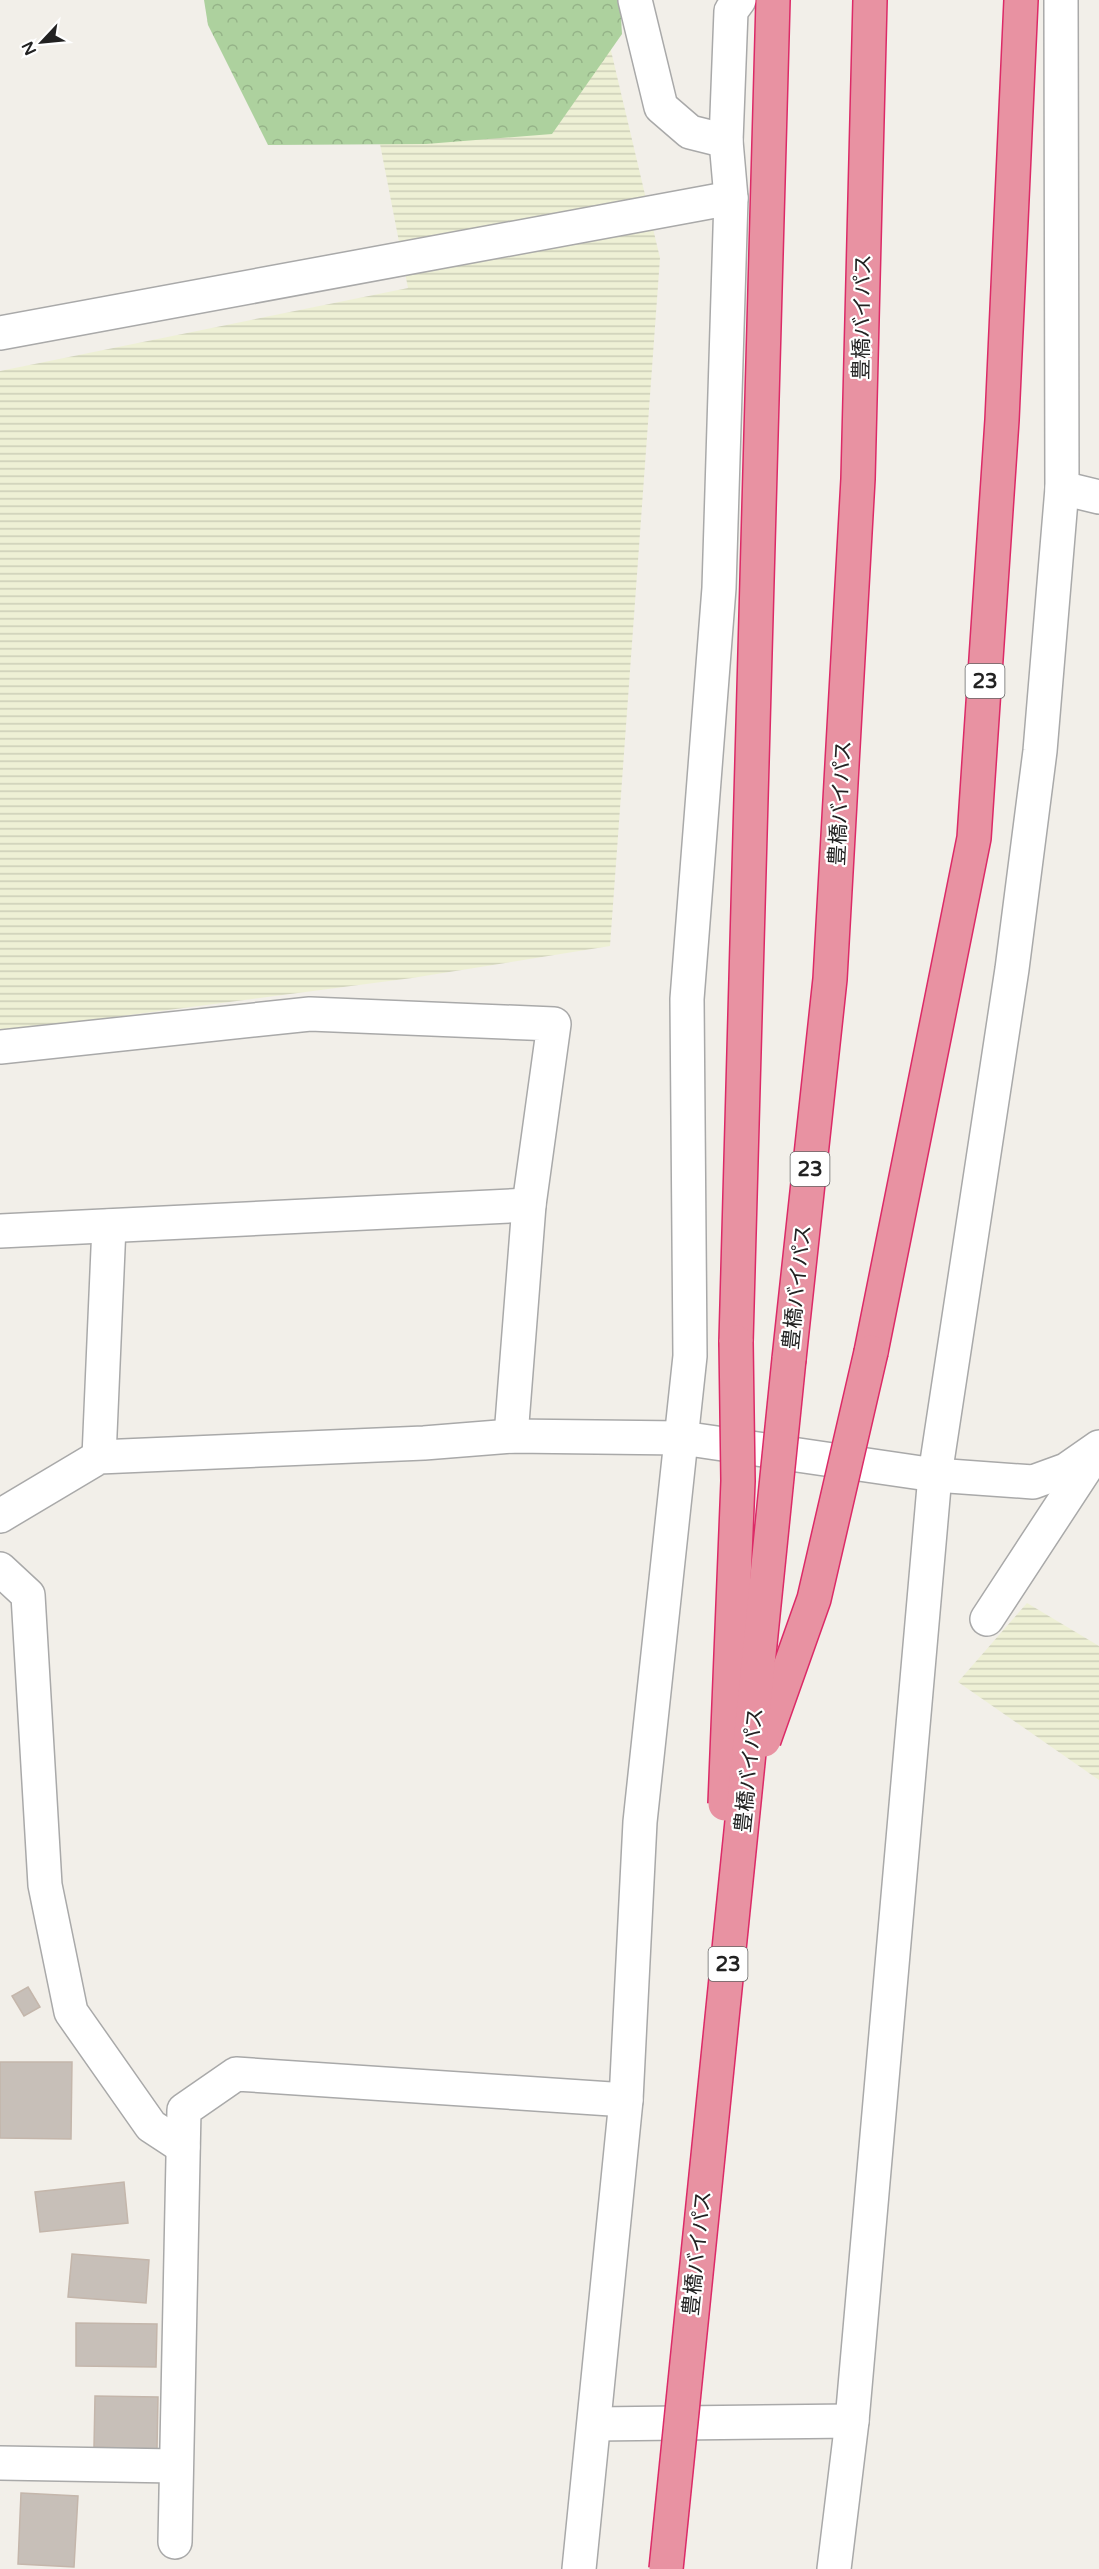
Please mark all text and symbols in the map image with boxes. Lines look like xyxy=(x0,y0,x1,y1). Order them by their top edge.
north arrow xyxy=(12,12,72,72)
text: N xyxy=(18,38,41,58)
street label: 豊橋バイパス xyxy=(849,254,876,380)
road number: 23 xyxy=(966,664,1004,698)
street label: 豊橋バイパス xyxy=(825,740,856,866)
road number: 23 xyxy=(790,1152,830,1186)
street label: 豊橋バイパス xyxy=(779,1223,816,1351)
street label: 豊橋バイパス xyxy=(731,1706,768,1834)
road number: 23 xyxy=(708,1947,748,1981)
street label: 豊橋バイパス xyxy=(679,2189,716,2317)

